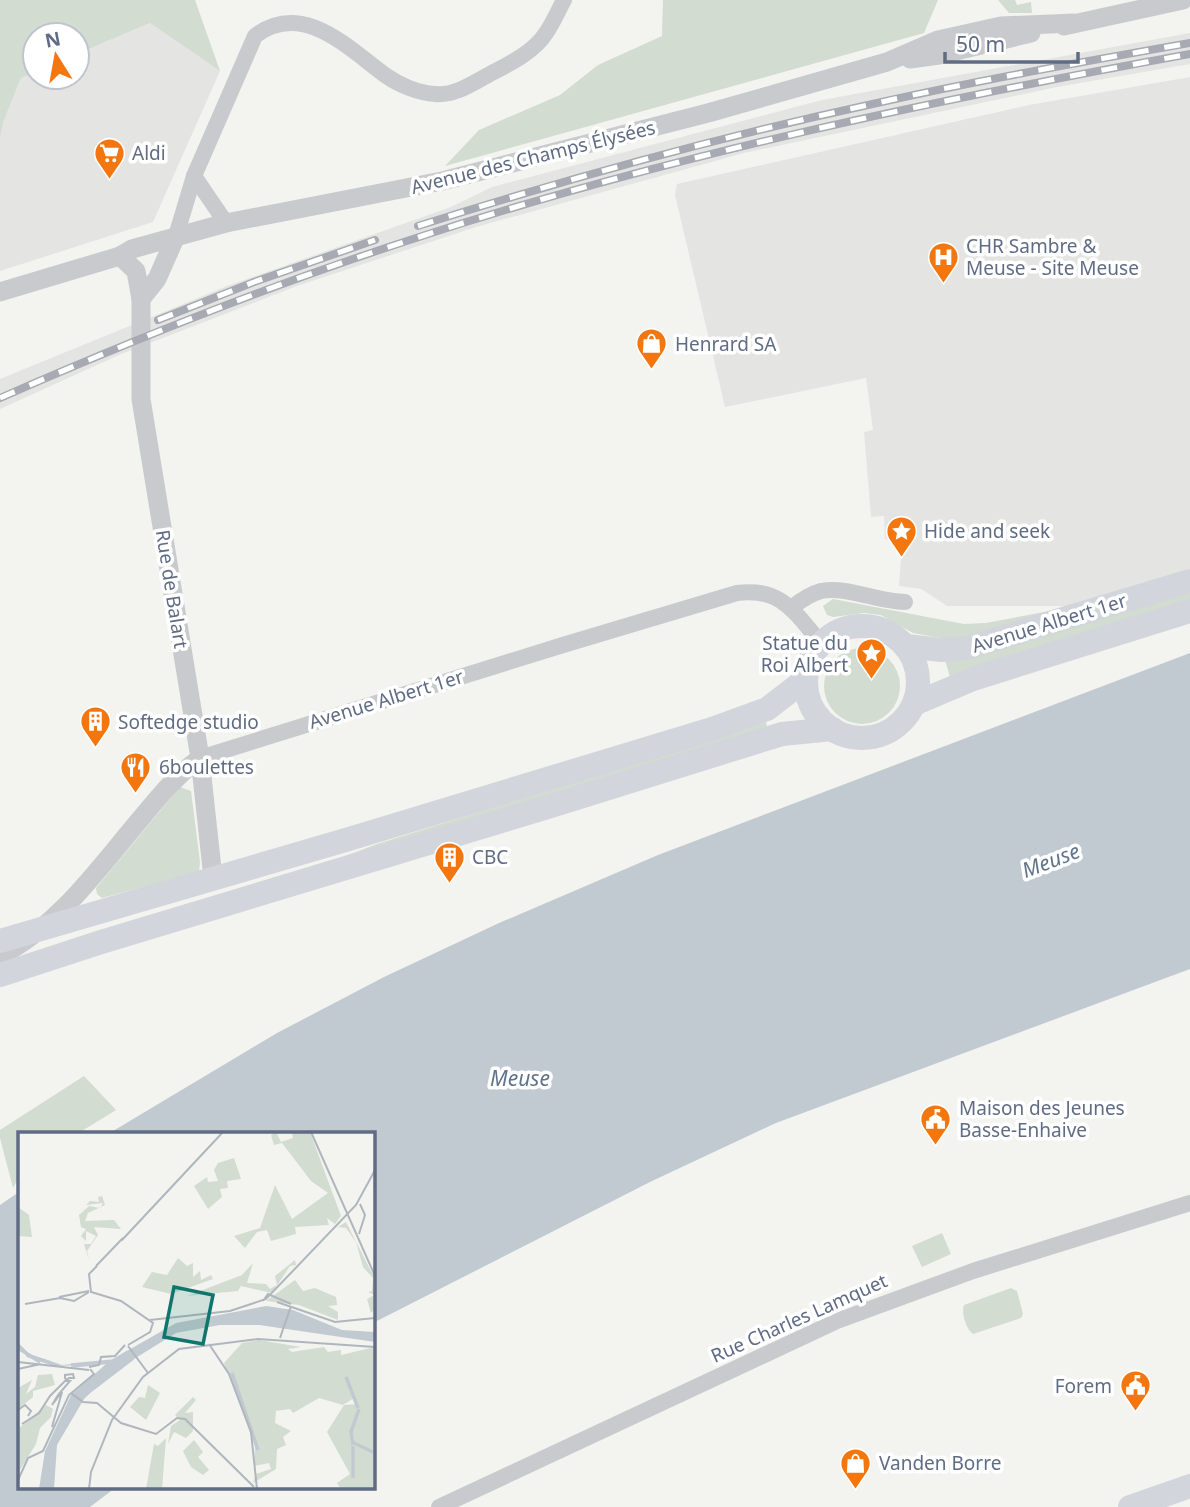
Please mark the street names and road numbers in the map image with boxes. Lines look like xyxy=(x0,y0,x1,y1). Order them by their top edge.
street label: Avenue des Champs Élysées xyxy=(408,114,658,200)
street label: Rue de Balart xyxy=(150,528,194,650)
street label: Avenue Albert 1er xyxy=(969,587,1130,659)
street label: Avenue Albert 1er xyxy=(306,663,467,735)
street label: Rue Charles Lamquet xyxy=(707,1267,891,1369)

